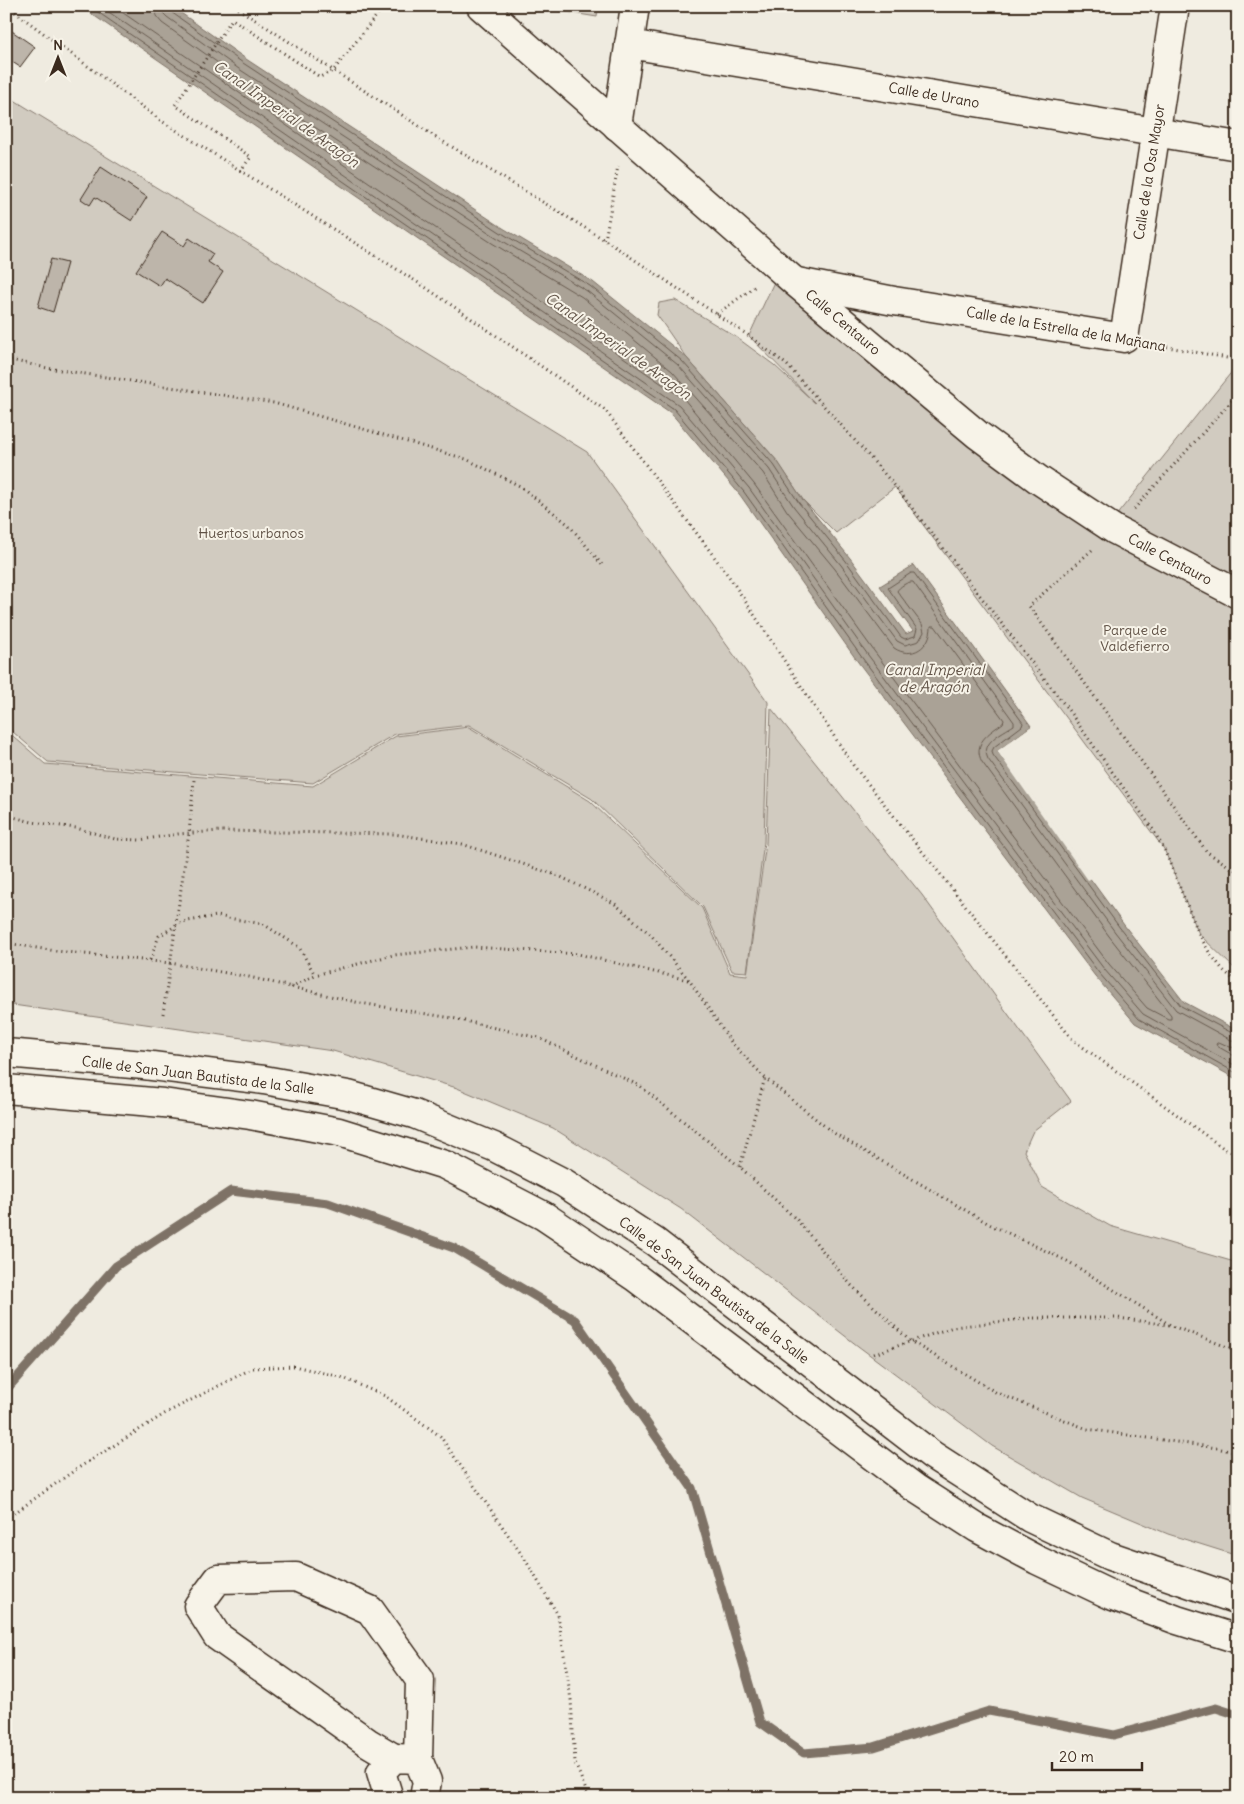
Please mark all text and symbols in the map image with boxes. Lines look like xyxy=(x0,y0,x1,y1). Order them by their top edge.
north arrow xyxy=(32,32,82,82)
text: N xyxy=(53,36,63,54)
water label: Canal Imperial de Aragón xyxy=(210,56,363,171)
street label: Calle de Urano xyxy=(887,78,981,112)
street label: Calle de la Osa Mayor xyxy=(1129,103,1169,241)
street label: Calle Centauro xyxy=(802,285,884,359)
water label: Canal Imperial de Aragón xyxy=(542,288,695,403)
street label: Calle de la Estrella de la Mañana xyxy=(965,303,1167,355)
park label: Huertos urbanos xyxy=(198,524,304,542)
street label: Calle Centauro xyxy=(1125,529,1215,589)
park label: Parque de Valdefierro xyxy=(1100,621,1170,655)
water label: Canal Imperial de Aragón xyxy=(884,660,987,696)
street label: Calle de San Juan Bautista de la Salle xyxy=(81,1052,315,1098)
street label: Calle de San Juan Bautista de la Salle xyxy=(615,1212,813,1368)
scale bar xyxy=(1052,1739,1142,1771)
text: 20 m xyxy=(1059,1747,1094,1766)

